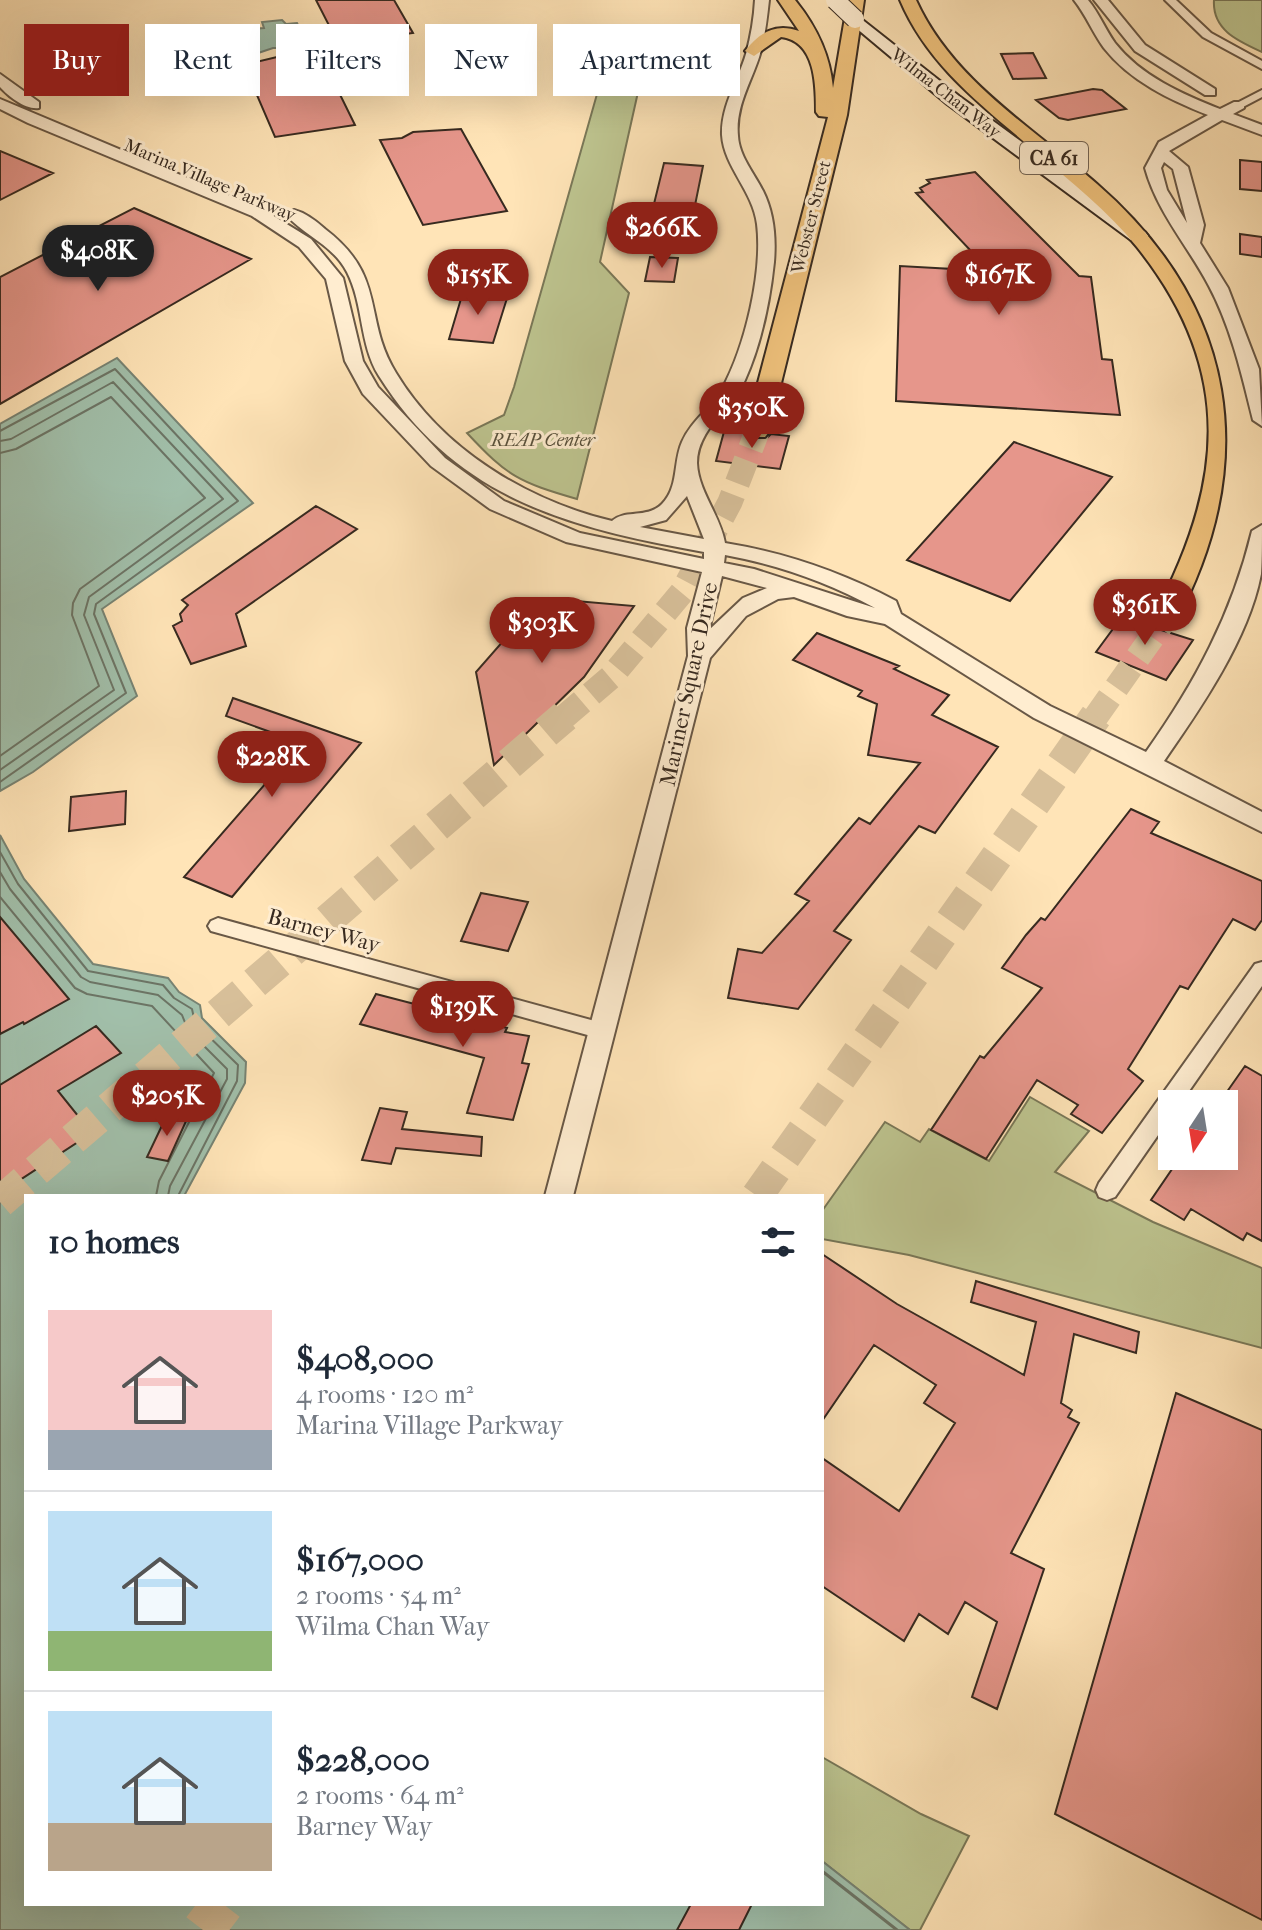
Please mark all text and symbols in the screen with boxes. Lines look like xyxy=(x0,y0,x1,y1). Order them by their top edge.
chip: Buy xyxy=(24,24,129,96)
chip: Rent xyxy=(145,24,260,96)
chip: Filters xyxy=(276,24,409,96)
chip: New xyxy=(425,24,537,96)
chip: Apartment xyxy=(553,24,740,96)
street label: Wilma Chan Way xyxy=(886,43,1006,144)
street label: Marina Village Parkway xyxy=(121,135,300,227)
road number: CA 61 xyxy=(1020,142,1088,174)
street label: Webster Street xyxy=(787,158,836,277)
pin: $266K xyxy=(606,202,718,270)
text: $266K xyxy=(625,212,699,243)
pin: $408K xyxy=(42,225,154,293)
text: $408K xyxy=(60,235,136,266)
pin: $155K xyxy=(422,249,534,317)
pin: $167K xyxy=(943,249,1055,317)
text: $155K xyxy=(446,259,510,290)
text: $167K xyxy=(965,259,1033,290)
pin: $350K xyxy=(696,382,808,450)
text: $350K xyxy=(717,392,787,423)
park label: REAP Center xyxy=(490,430,597,451)
pin: $361K xyxy=(1089,579,1201,647)
street label: Mariner Square Drive xyxy=(655,580,723,789)
text: $361K xyxy=(1111,589,1179,620)
pin: $303K xyxy=(486,597,598,665)
text: $303K xyxy=(508,607,576,638)
pin: $228K xyxy=(216,731,328,799)
text: $228K xyxy=(235,741,309,772)
street label: Barney Way xyxy=(265,904,384,959)
pin: $139K xyxy=(407,981,519,1049)
text: $139K xyxy=(430,991,496,1022)
pin: $205K xyxy=(111,1070,223,1138)
text: $205K xyxy=(131,1080,203,1111)
north arrow xyxy=(1158,1090,1238,1170)
map controls xyxy=(1158,1090,1238,1170)
icon: filters xyxy=(756,1220,800,1264)
text: 10 homes xyxy=(48,1222,179,1262)
text: $408,000 xyxy=(296,1339,434,1379)
icon: home xyxy=(112,1342,208,1438)
text: 4 rooms · 120 m² xyxy=(296,1379,473,1410)
text: Marina Village Parkway xyxy=(296,1410,563,1441)
text: $167,000 xyxy=(296,1540,424,1580)
icon: home xyxy=(112,1543,208,1639)
text: 2 rooms · 54 m² xyxy=(296,1580,461,1611)
text: Wilma Chan Way xyxy=(296,1611,489,1642)
text: $228,000 xyxy=(296,1740,430,1780)
icon: home xyxy=(112,1743,208,1839)
text: 2 rooms · 64 m² xyxy=(296,1780,464,1811)
text: Barney Way xyxy=(296,1811,432,1842)

